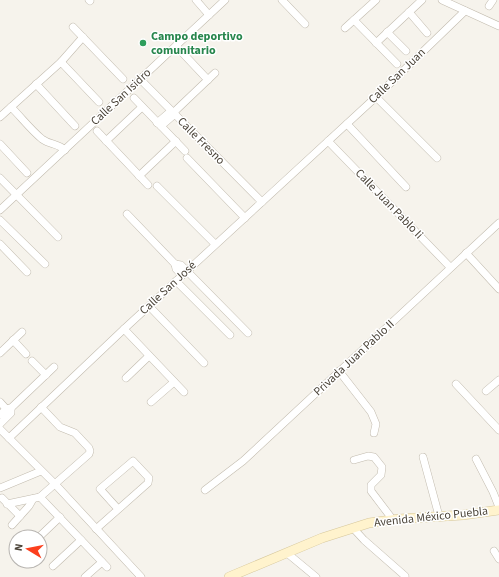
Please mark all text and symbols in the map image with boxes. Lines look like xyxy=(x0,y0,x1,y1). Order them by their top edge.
place label: Campo deportivo comunitario xyxy=(151,28,243,59)
marker: Campo deportivo comunitario xyxy=(138,38,148,48)
street label: Calle San Juan xyxy=(365,44,429,108)
street label: Calle San Isidro xyxy=(87,64,155,130)
street label: Calle Fresno xyxy=(173,113,229,169)
street label: Calle Juan Pablo Ii xyxy=(351,165,427,243)
street label: Calle San José xyxy=(136,257,200,319)
street label: Privada Juan Pablo II xyxy=(310,316,398,400)
street label: Avenida México Puebla xyxy=(373,503,489,531)
north arrow xyxy=(8,529,48,569)
text: N xyxy=(11,542,27,552)

